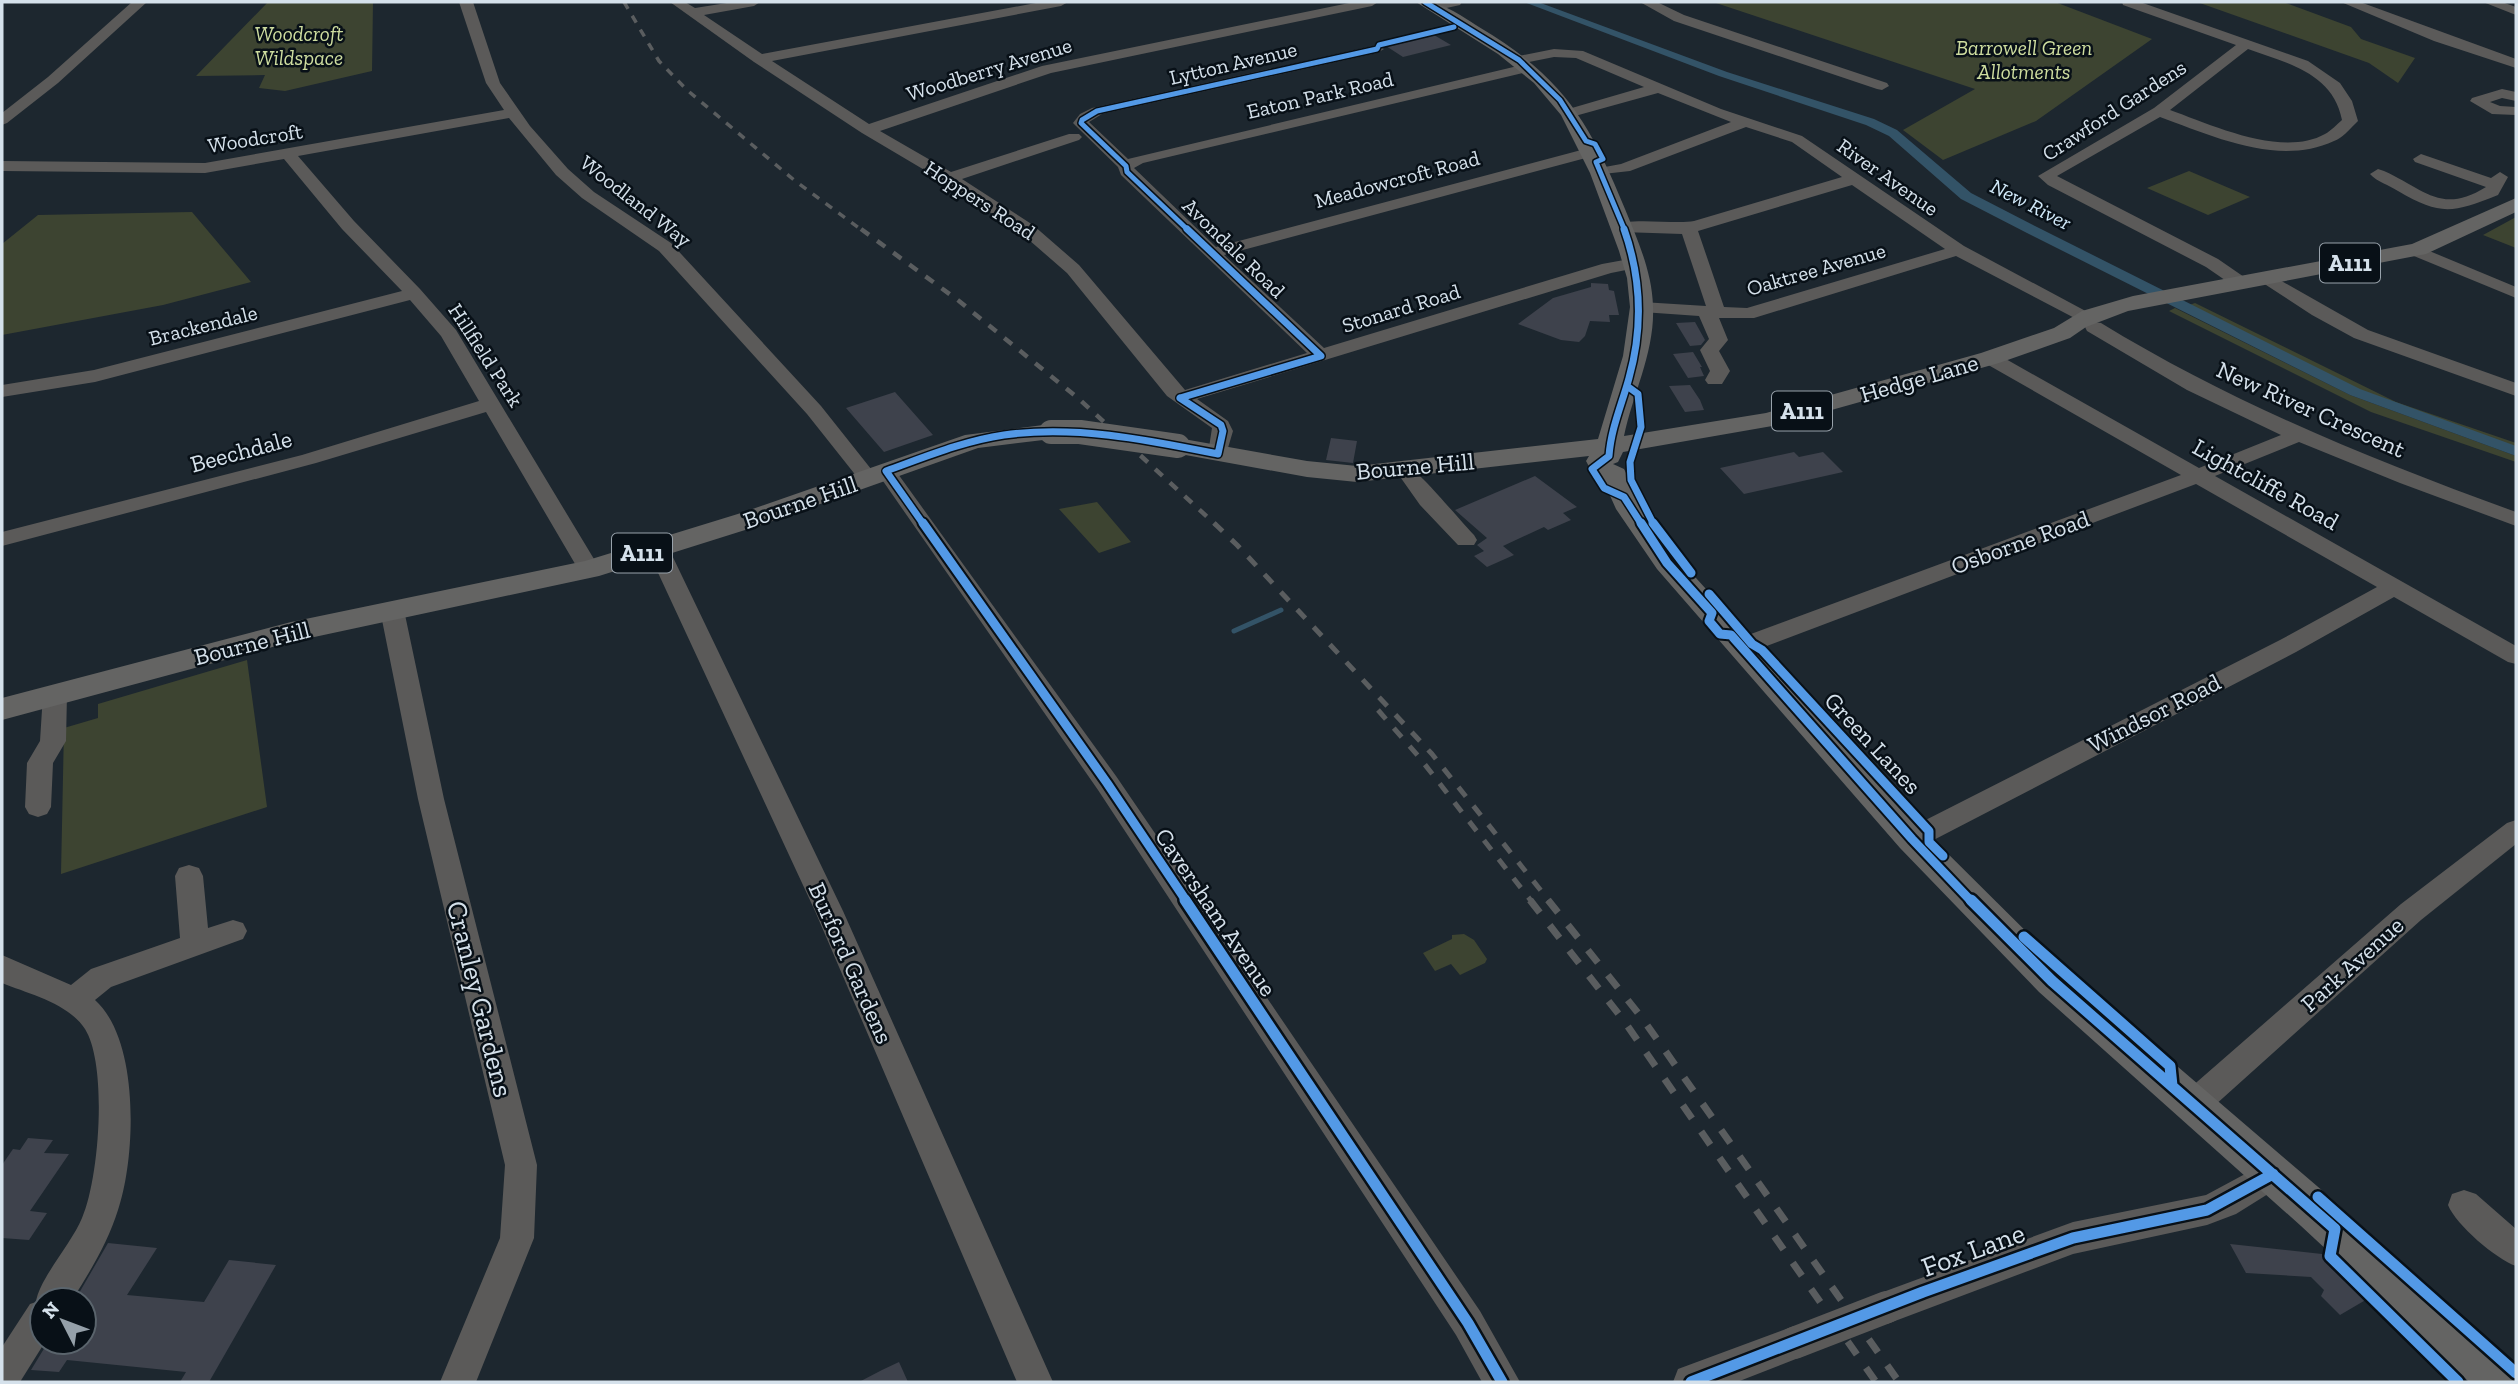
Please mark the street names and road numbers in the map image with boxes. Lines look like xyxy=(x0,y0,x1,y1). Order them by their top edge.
street label: Woodberry Avenue xyxy=(903,32,1075,106)
street label: Lytton Avenue xyxy=(1167,36,1299,90)
street label: Crawford Gardens xyxy=(2037,54,2191,166)
street label: Eaton Park Road xyxy=(1244,66,1396,124)
street label: Woodcroft xyxy=(206,118,304,158)
street label: River Avenue xyxy=(1833,133,1944,221)
street label: Meadowcroft Road xyxy=(1312,145,1483,213)
street label: Woodland Way xyxy=(575,150,697,252)
street label: Hoppers Road xyxy=(920,155,1040,245)
street label: Avondale Road xyxy=(1178,193,1291,303)
street label: Oaktree Avenue xyxy=(1744,237,1888,301)
road number: A111 xyxy=(2320,244,2380,282)
street label: Stonard Road xyxy=(1339,278,1464,338)
street label: Brackendale xyxy=(146,299,260,351)
street label: Hillfield Park xyxy=(443,299,529,411)
street label: Hedge Lane xyxy=(1857,347,1981,409)
street label: New River Crescent xyxy=(2212,354,2410,464)
road number: A111 xyxy=(1772,392,1832,430)
street label: Beechdale xyxy=(187,424,295,478)
street label: Lightcliffe Road xyxy=(2188,432,2344,536)
street label: Bourne Hill xyxy=(1355,446,1475,486)
street label: Bourne Hill xyxy=(739,469,861,535)
street label: Osborne Road xyxy=(1947,504,2093,580)
road number: A111 xyxy=(612,534,672,572)
street label: Bourne Hill xyxy=(191,615,313,671)
street label: Windsor Road xyxy=(2083,667,2225,759)
street label: Green Lanes xyxy=(1819,686,1927,800)
street label: Caversham Avenue xyxy=(1149,822,1283,1002)
street label: Burford Gardens xyxy=(802,878,900,1048)
street label: Cranley Gardens xyxy=(440,897,520,1101)
street label: Park Avenue xyxy=(2295,910,2409,1018)
street label: Fox Lane xyxy=(1917,1216,2029,1284)

